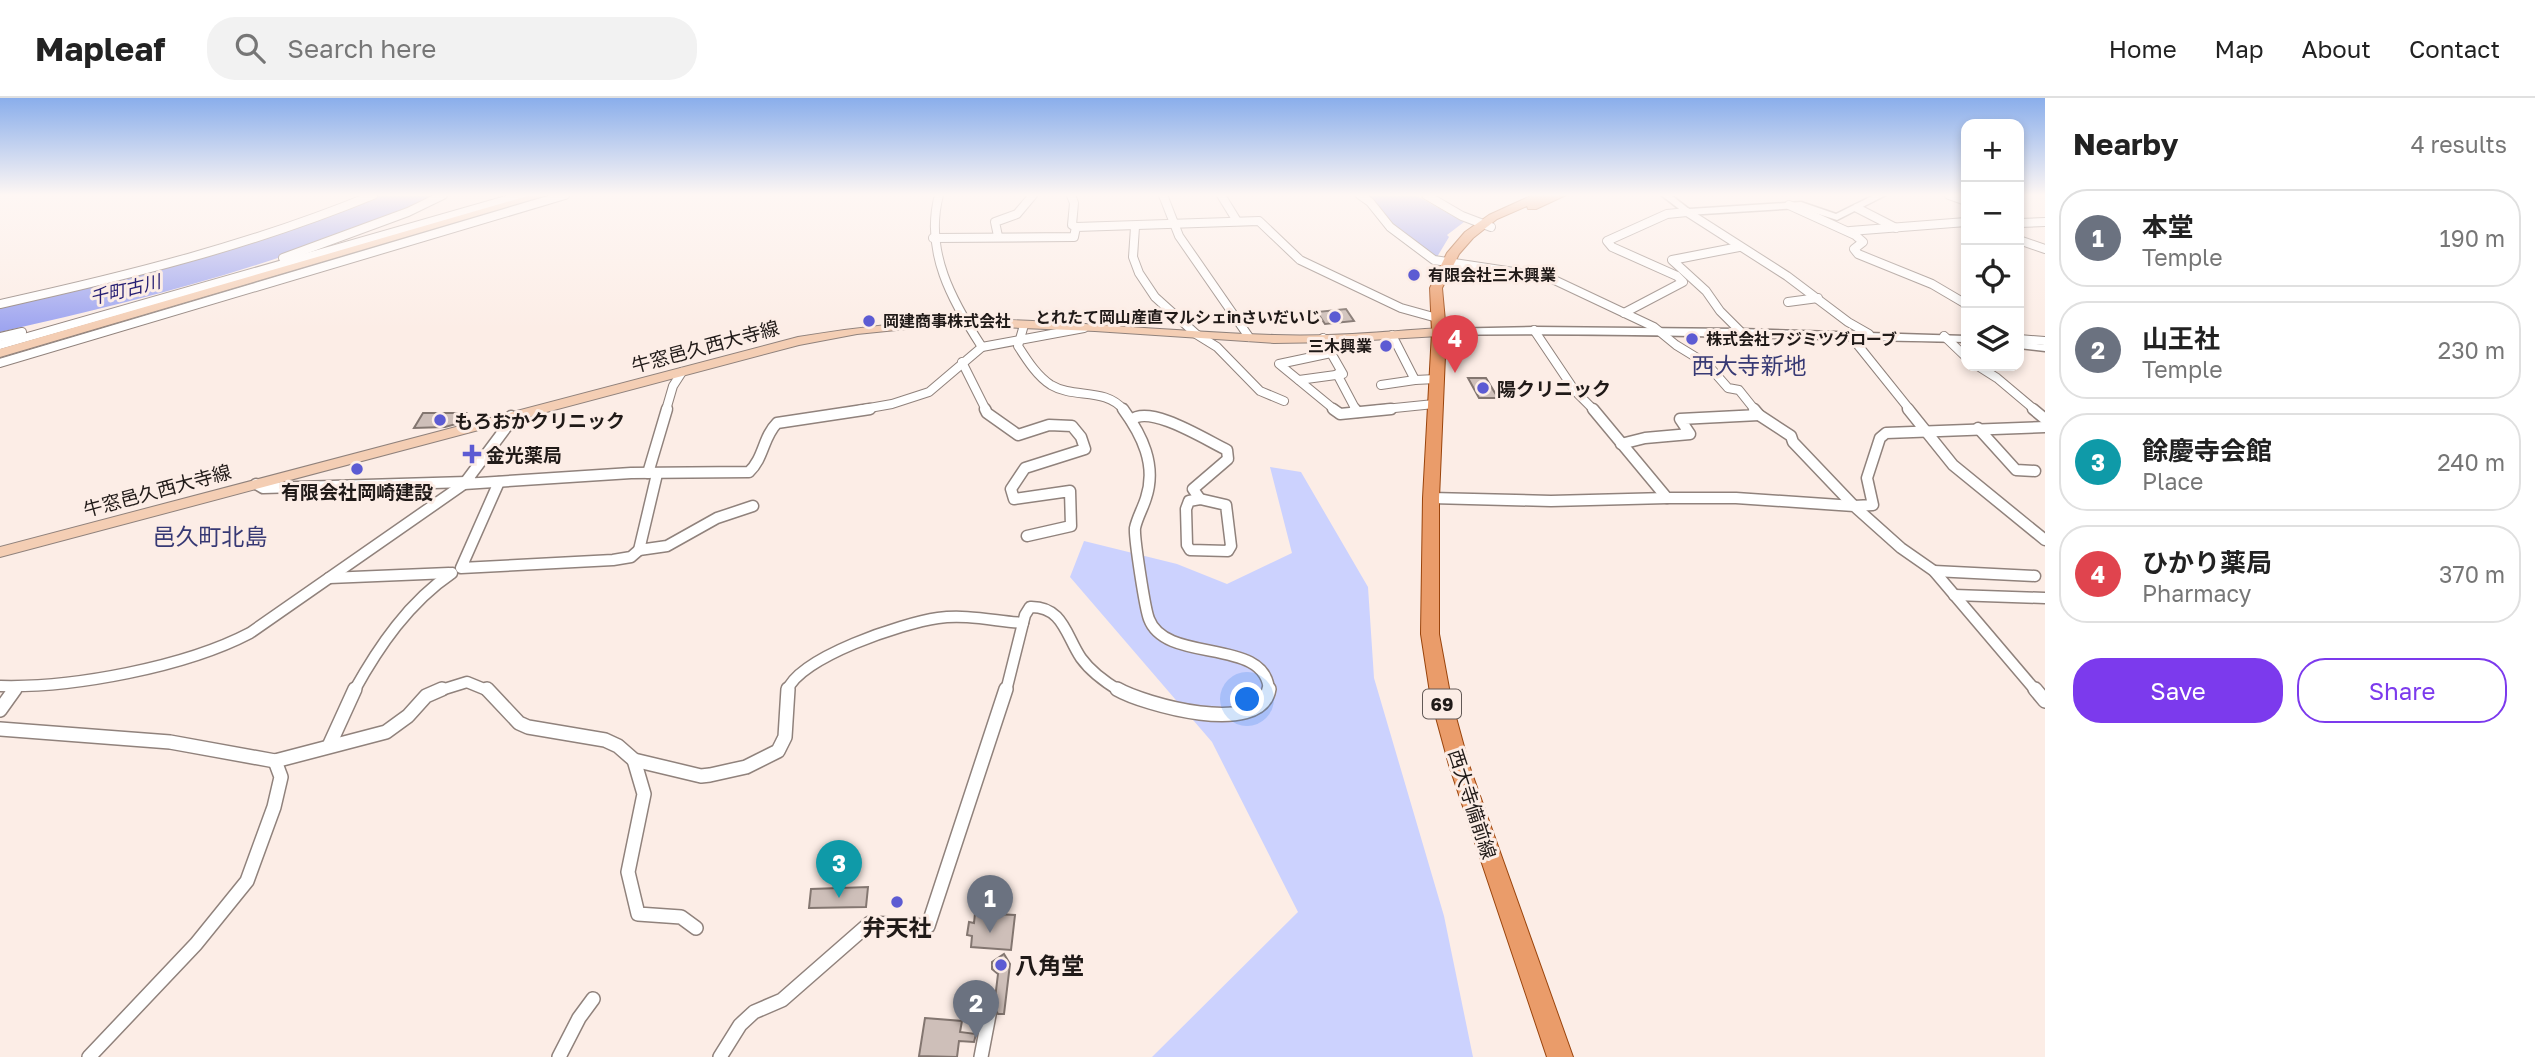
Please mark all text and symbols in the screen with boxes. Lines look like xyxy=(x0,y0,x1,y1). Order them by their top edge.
search box xyxy=(207,17,697,80)
text: Mapleaf xyxy=(35,29,165,68)
icon: search xyxy=(231,29,269,67)
text: Search here xyxy=(287,33,436,64)
text: Home xyxy=(2109,34,2177,63)
text: Map xyxy=(2215,34,2264,63)
text: About xyxy=(2302,34,2371,63)
text: Contact xyxy=(2409,34,2500,63)
map controls xyxy=(1961,119,2024,371)
button: + xyxy=(1961,119,2024,182)
text: Nearby xyxy=(2073,126,2178,162)
text: 4 results xyxy=(2411,130,2507,158)
button: − xyxy=(1961,182,2024,245)
text: 本堂 xyxy=(2142,211,2194,242)
text: 1 xyxy=(2092,224,2104,252)
text: 190 m xyxy=(2440,224,2505,252)
text: Temple xyxy=(2142,243,2223,271)
button: locate xyxy=(1961,245,2024,308)
place label: 有限会社三木興業 xyxy=(1428,265,1556,285)
marker: 有限会社三木興業 xyxy=(1406,267,1422,283)
water label: 千町古川 xyxy=(87,269,165,308)
place label: とれたて岡山産直マルシェinさいだいじ xyxy=(1035,307,1321,327)
button: layers xyxy=(1961,308,2024,371)
marker: とれたて岡山産直マルシェinさいだいじ xyxy=(1327,309,1343,325)
place label: 岡建商事株式会社 xyxy=(883,311,1011,331)
marker: 岡建商事株式会社 xyxy=(861,313,877,329)
street label: 牛窓邑久西大寺線 xyxy=(629,315,781,377)
pin: 4 xyxy=(1432,315,1478,373)
text: 山王社 xyxy=(2142,323,2220,354)
place label: 株式会社フジミツグローブ xyxy=(1706,329,1897,349)
marker: 株式会社フジミツグローブ xyxy=(1684,331,1700,347)
place label: 三木興業 xyxy=(1308,336,1372,356)
text: 2 xyxy=(2091,336,2105,364)
text: 230 m xyxy=(2438,336,2505,364)
marker: 三木興業 xyxy=(1378,338,1394,354)
district label: 西大寺新地 xyxy=(1692,351,1807,379)
text: Temple xyxy=(2142,355,2223,383)
place label: 陽クリニック xyxy=(1497,377,1611,400)
marker: 陽クリニック xyxy=(1475,380,1491,396)
place label: もろおかクリニック xyxy=(454,409,625,432)
marker: もろおかクリニック xyxy=(432,412,448,428)
text: 餘慶寺会館 xyxy=(2142,435,2272,466)
place label: 金光薬局 xyxy=(486,443,562,466)
marker: 金光薬局 xyxy=(464,446,480,462)
text: 3 xyxy=(2091,448,2105,476)
text: 240 m xyxy=(2437,448,2505,476)
street label: 牛窓邑久西大寺線 xyxy=(81,459,233,521)
marker: 有限会社岡崎建設 xyxy=(349,461,365,477)
text: Place xyxy=(2142,467,2203,495)
place label: 有限会社岡崎建設 xyxy=(281,480,433,503)
district label: 邑久町北島 xyxy=(153,522,268,550)
text: ひかり薬局 xyxy=(2142,547,2272,578)
text: 4 xyxy=(2091,560,2105,588)
text: 370 m xyxy=(2439,560,2505,588)
text: Pharmacy xyxy=(2142,579,2251,607)
button: Save xyxy=(2073,658,2283,723)
button: Share xyxy=(2297,658,2507,723)
your location xyxy=(1230,682,1264,716)
road number: 69 xyxy=(1423,690,1461,718)
street label: 西大寺備前線 xyxy=(1444,746,1502,862)
pin: 3 xyxy=(816,840,862,898)
pin: 1 xyxy=(967,875,1013,933)
marker: 弁天社 xyxy=(889,894,905,910)
place label: 弁天社 xyxy=(863,913,932,941)
place label: 八角堂 xyxy=(1015,951,1084,979)
marker: 八角堂 xyxy=(993,957,1009,973)
pin: 2 xyxy=(953,980,999,1038)

